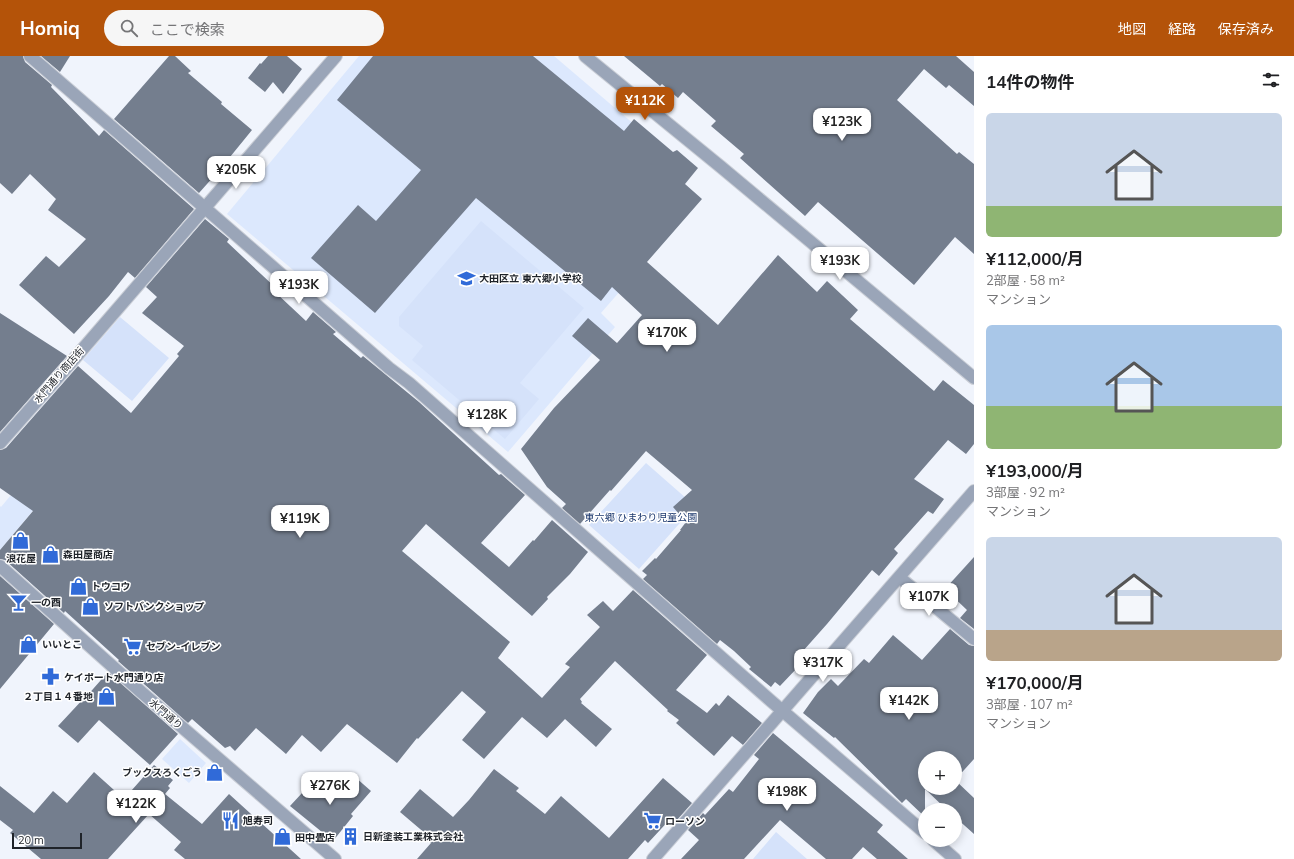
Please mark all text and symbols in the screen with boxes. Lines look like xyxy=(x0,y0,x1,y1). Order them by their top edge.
search box xyxy=(104,10,384,46)
text: Homiq xyxy=(20,16,80,40)
icon: search xyxy=(118,17,140,39)
text: ここで検索 xyxy=(150,20,225,39)
text: 地図 xyxy=(1118,20,1146,38)
text: 経路 xyxy=(1168,20,1196,38)
text: 保存済み xyxy=(1218,20,1274,38)
icon: filters xyxy=(1260,69,1282,91)
text: 14件の物件 xyxy=(986,71,1074,92)
pin: ¥112K xyxy=(617,87,673,121)
text: ¥112K xyxy=(625,92,665,108)
pin: ¥123K xyxy=(814,108,870,142)
text: ¥123K xyxy=(822,113,862,129)
icon: home xyxy=(1098,139,1170,211)
pin: ¥205K xyxy=(208,156,264,190)
text: ¥205K xyxy=(216,161,256,177)
pin: ¥193K xyxy=(812,247,868,281)
text: ¥112,000/月 xyxy=(986,248,1084,269)
text: ¥193K xyxy=(820,252,860,268)
school or university icon: 大田区立 東六郷小学校 xyxy=(456,268,476,288)
pin: ¥193K xyxy=(271,271,327,305)
place label: 大田区立 東六郷小学校 xyxy=(479,272,582,285)
text: 2部屋 · 58 m² xyxy=(986,272,1065,288)
text: ¥193K xyxy=(279,276,319,292)
text: マンション xyxy=(986,291,1051,307)
pin: ¥170K xyxy=(639,319,695,353)
text: ¥170K xyxy=(647,324,687,340)
street label: 水門通り商店街 xyxy=(31,344,87,406)
icon: home xyxy=(1098,351,1170,423)
pin: ¥128K xyxy=(459,401,515,435)
text: ¥128K xyxy=(467,406,507,422)
text: ¥193,000/月 xyxy=(986,460,1084,481)
text: 3部屋 · 92 m² xyxy=(986,484,1065,500)
text: マンション xyxy=(986,503,1051,519)
pin: ¥119K xyxy=(272,505,328,539)
text: ¥119K xyxy=(280,510,320,526)
park label: 東六郷 ひまわり児童公園 xyxy=(585,511,697,524)
shop icon: 浪花屋 xyxy=(11,531,31,551)
shop icon: 森田屋商店 xyxy=(40,544,60,564)
place label: 森田屋商店 xyxy=(63,548,113,561)
place label: 浪花屋 xyxy=(6,552,36,565)
icon: home xyxy=(1098,563,1170,635)
shop icon: トウコウ xyxy=(68,576,88,596)
place label: トウコウ xyxy=(91,580,131,593)
pin: ¥107K xyxy=(901,583,957,617)
text: ¥107K xyxy=(909,588,949,604)
bar icon: 一の酉 xyxy=(8,592,28,612)
place label: 一の酉 xyxy=(31,596,61,609)
shop icon: ソフトバンクショップ xyxy=(81,596,101,616)
place label: ソフトバンクショップ xyxy=(104,600,205,613)
shop icon: いいとこ xyxy=(19,634,39,654)
supermarket icon: セブン-イレブン xyxy=(123,636,143,656)
place label: いいとこ xyxy=(42,638,82,651)
place label: セブン-イレブン xyxy=(146,640,220,653)
pin: ¥317K xyxy=(795,649,851,683)
text: ¥317K xyxy=(803,654,843,670)
pharmacy icon: ケイポート水門通り店 xyxy=(41,667,61,687)
place label: ケイポート水門通り店 xyxy=(64,671,164,684)
text: ¥170,000/月 xyxy=(986,672,1084,693)
shop icon: ２丁目１４番地 xyxy=(96,686,116,706)
pin: ¥142K xyxy=(881,687,937,721)
place label: ２丁目１４番地 xyxy=(23,690,93,703)
text: ¥142K xyxy=(889,692,929,708)
street label: 水門通り xyxy=(147,696,185,732)
text: 3部屋 · 107 m² xyxy=(986,696,1073,712)
text: マンション xyxy=(986,715,1051,731)
map controls xyxy=(918,751,962,847)
button: + xyxy=(918,751,962,795)
shop icon: ブックスろくごう xyxy=(205,762,225,782)
place label: ブックスろくごう xyxy=(122,766,202,779)
pin: ¥276K xyxy=(302,772,358,806)
text: ¥276K xyxy=(310,777,350,793)
pin: ¥198K xyxy=(759,778,815,812)
text: ¥198K xyxy=(767,783,807,799)
pin: ¥122K xyxy=(108,790,164,824)
text: ¥122K xyxy=(116,795,156,811)
button: − xyxy=(918,803,962,847)
restaurant icon: 旭寿司 xyxy=(220,810,240,830)
supermarket icon: ローソン xyxy=(642,811,662,831)
place label: 旭寿司 xyxy=(242,814,273,827)
place label: ローソン xyxy=(665,815,705,828)
building icon: 日新塗装工業株式会社 xyxy=(340,826,360,846)
shop icon: 田中畳店 xyxy=(272,827,292,847)
place label: 日新塗装工業株式会社 xyxy=(363,830,464,843)
scale bar xyxy=(12,831,82,850)
place label: 田中畳店 xyxy=(295,831,335,844)
text: 20 m xyxy=(18,833,44,847)

